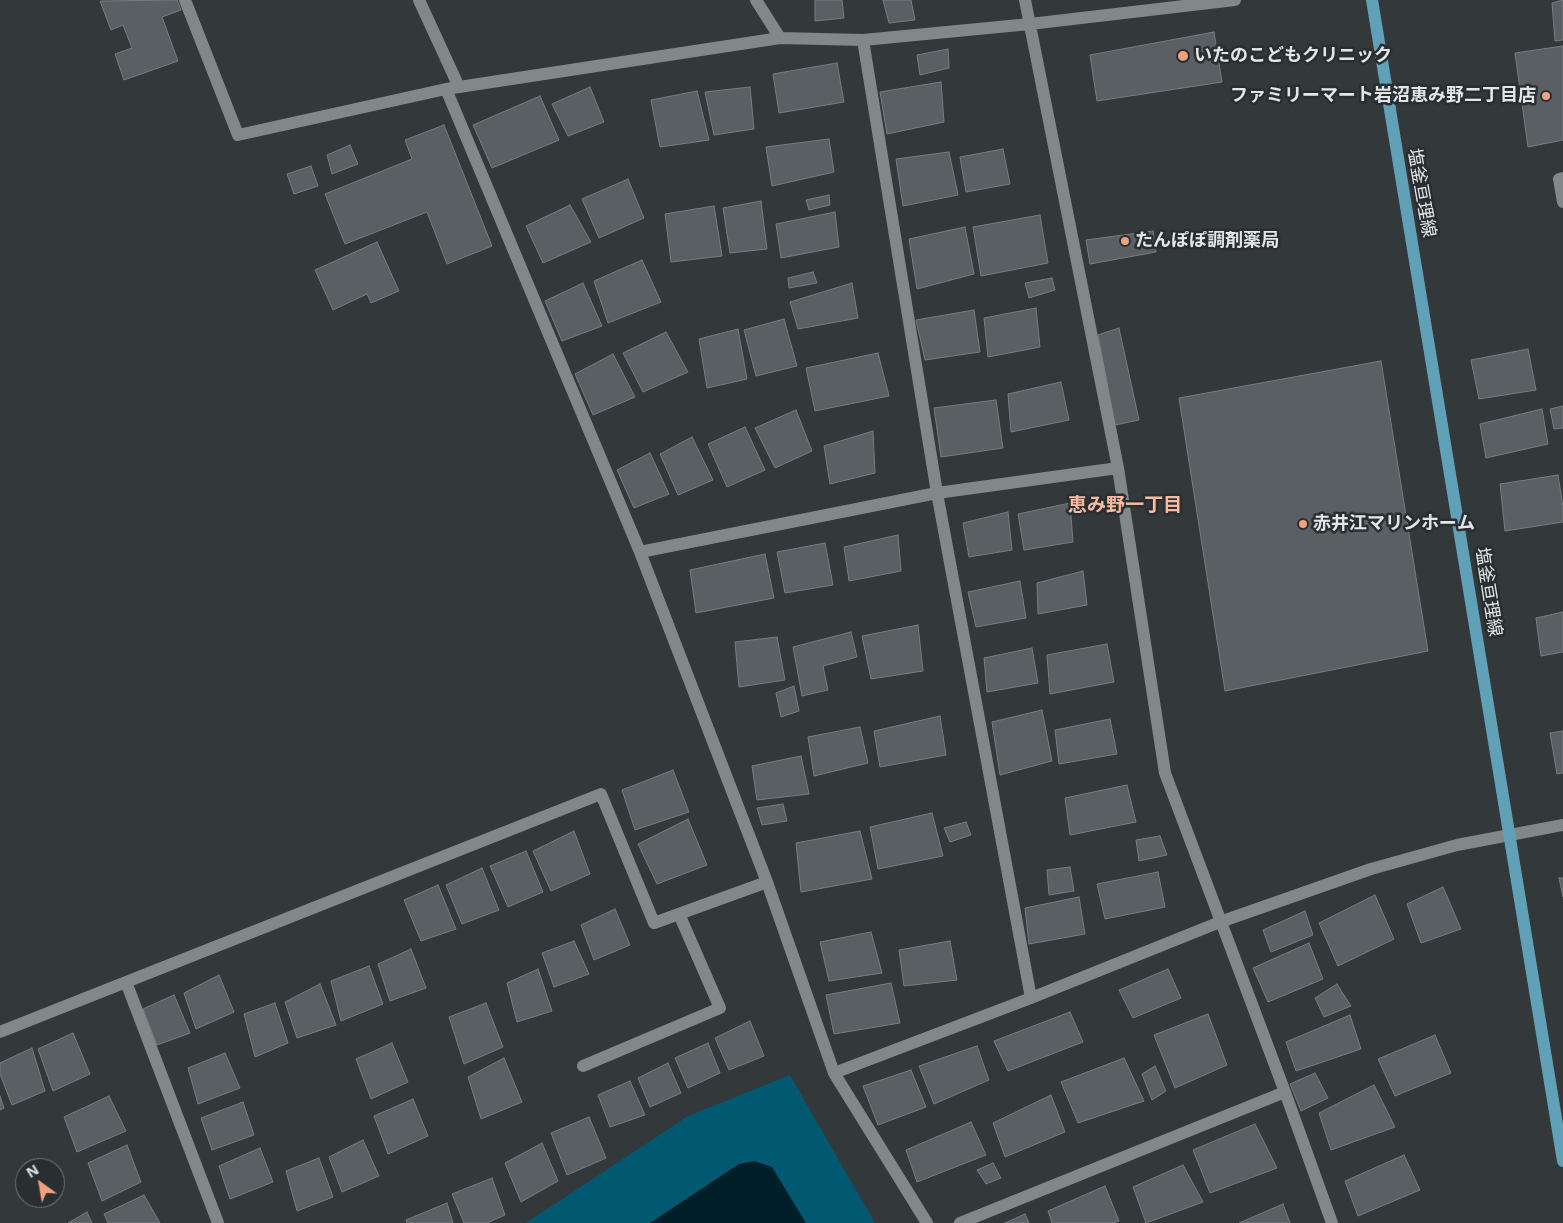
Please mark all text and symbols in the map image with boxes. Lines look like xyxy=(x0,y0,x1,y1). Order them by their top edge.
place label: いたのこどもクリニック xyxy=(1194,45,1392,67)
marker: いたのこどもクリニック xyxy=(1176,49,1190,63)
place label: ファミリーマート岩沼恵み野二丁目店 xyxy=(1230,85,1536,107)
marker: ファミリーマート岩沼恵み野二丁目店 xyxy=(1540,90,1552,102)
street label: 塩釜亘理線 xyxy=(1403,147,1439,239)
place label: たんぽぽ調剤薬局 xyxy=(1135,230,1279,252)
marker: たんぽぽ調剤薬局 xyxy=(1119,235,1131,247)
district label: 恵み野一丁目 xyxy=(1068,495,1182,517)
place label: 赤井江マリンホーム xyxy=(1313,513,1475,535)
marker: 赤井江マリンホーム xyxy=(1297,518,1309,530)
street label: 塩釜亘理線 xyxy=(1470,546,1506,638)
north arrow xyxy=(15,1158,65,1208)
text: N xyxy=(22,1160,42,1182)

